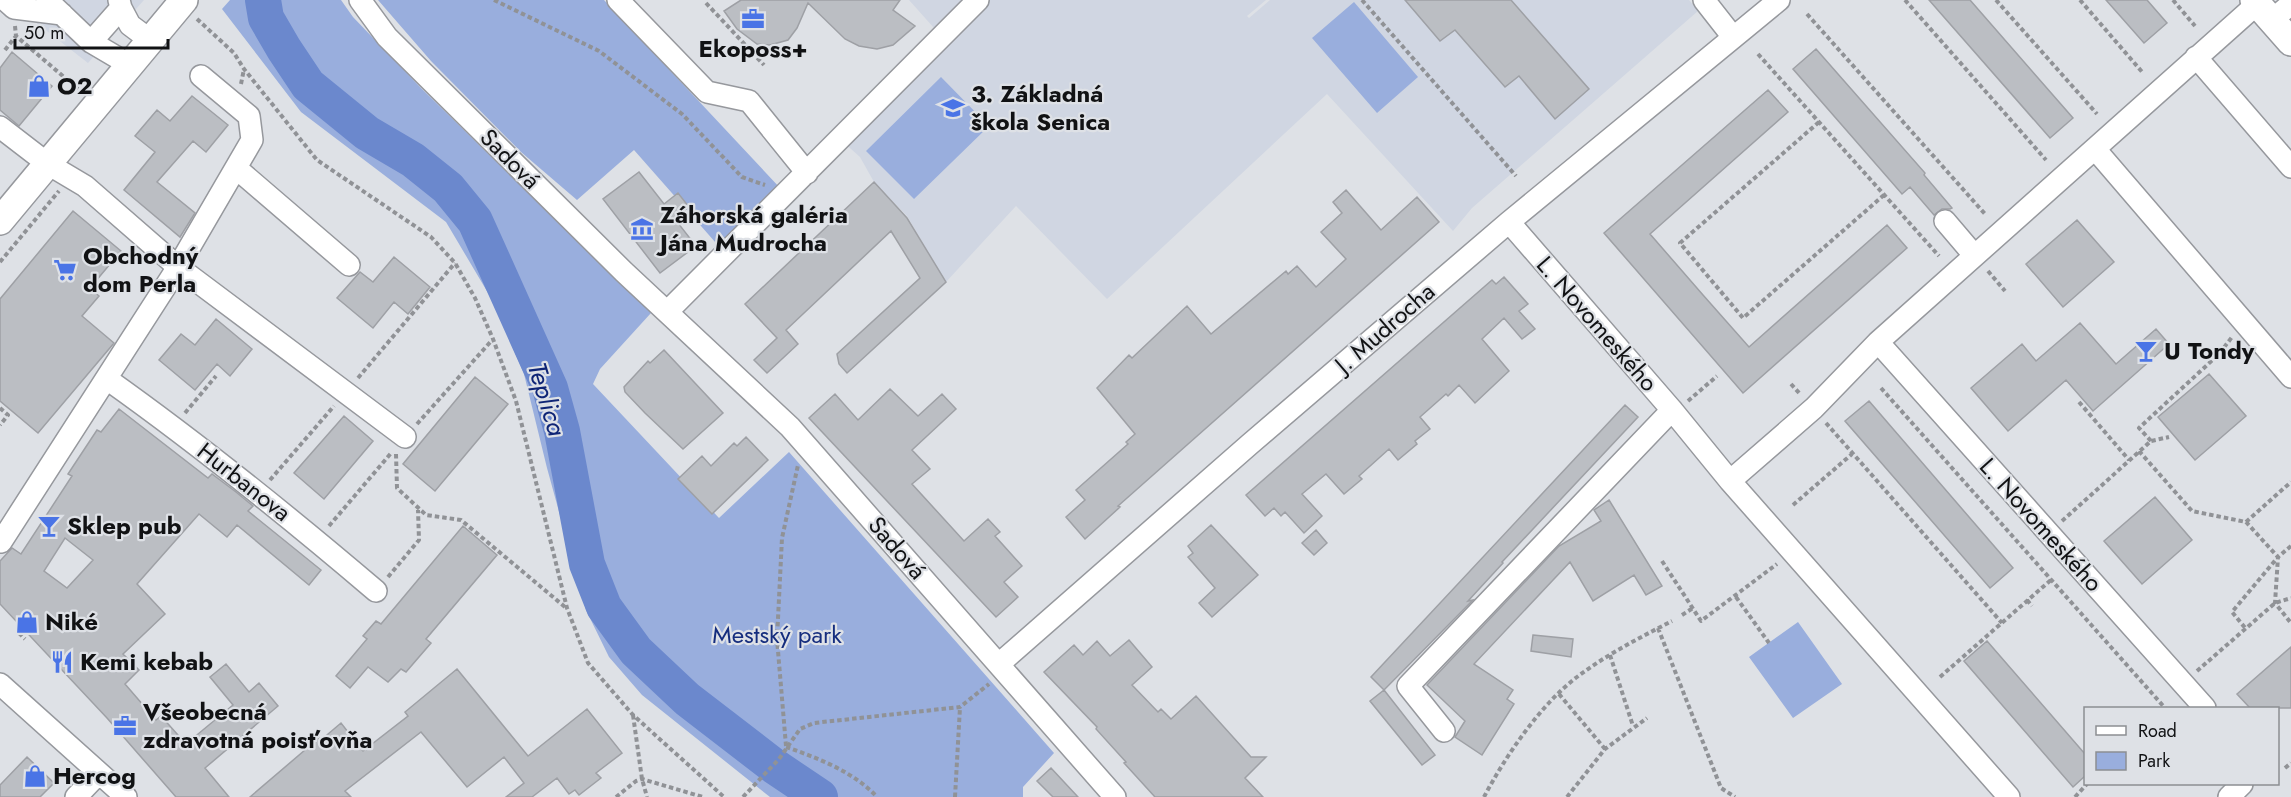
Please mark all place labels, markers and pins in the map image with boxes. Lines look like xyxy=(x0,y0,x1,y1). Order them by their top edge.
office icon: Ekoposs+ xyxy=(740,6,766,32)
place label: Ekoposs+ xyxy=(698,31,808,66)
place label: O2 xyxy=(57,68,92,103)
shop icon: O2 xyxy=(26,73,52,99)
place label: 3. Základná škola Senica xyxy=(971,76,1110,139)
school or university icon: 3. Základná škola Senica xyxy=(940,95,966,121)
place label: Záhorská galéria Jána Mudrocha xyxy=(656,197,848,260)
museum icon: Záhorská galéria Jána Mudrocha xyxy=(629,216,655,242)
place label: Obchodný dom Perla xyxy=(83,238,199,301)
supermarket icon: Obchodný dom Perla xyxy=(52,257,78,283)
place label: U Tondy xyxy=(2164,333,2255,368)
bar icon: U Tondy xyxy=(2133,338,2159,364)
place label: Sklep pub xyxy=(67,508,182,543)
bar icon: Sklep pub xyxy=(36,513,62,539)
place label: Niké xyxy=(45,604,98,639)
shop icon: Niké xyxy=(14,609,40,635)
place label: Kemi kebab xyxy=(80,644,213,679)
restaurant icon: Kemi kebab xyxy=(49,649,75,675)
place label: Všeobecná zdravotná poisťovňa xyxy=(142,694,373,757)
office icon: Všeobecná zdravotná poisťovňa xyxy=(112,713,138,739)
place label: Hercog xyxy=(53,758,136,793)
shop icon: Hercog xyxy=(22,763,48,789)

